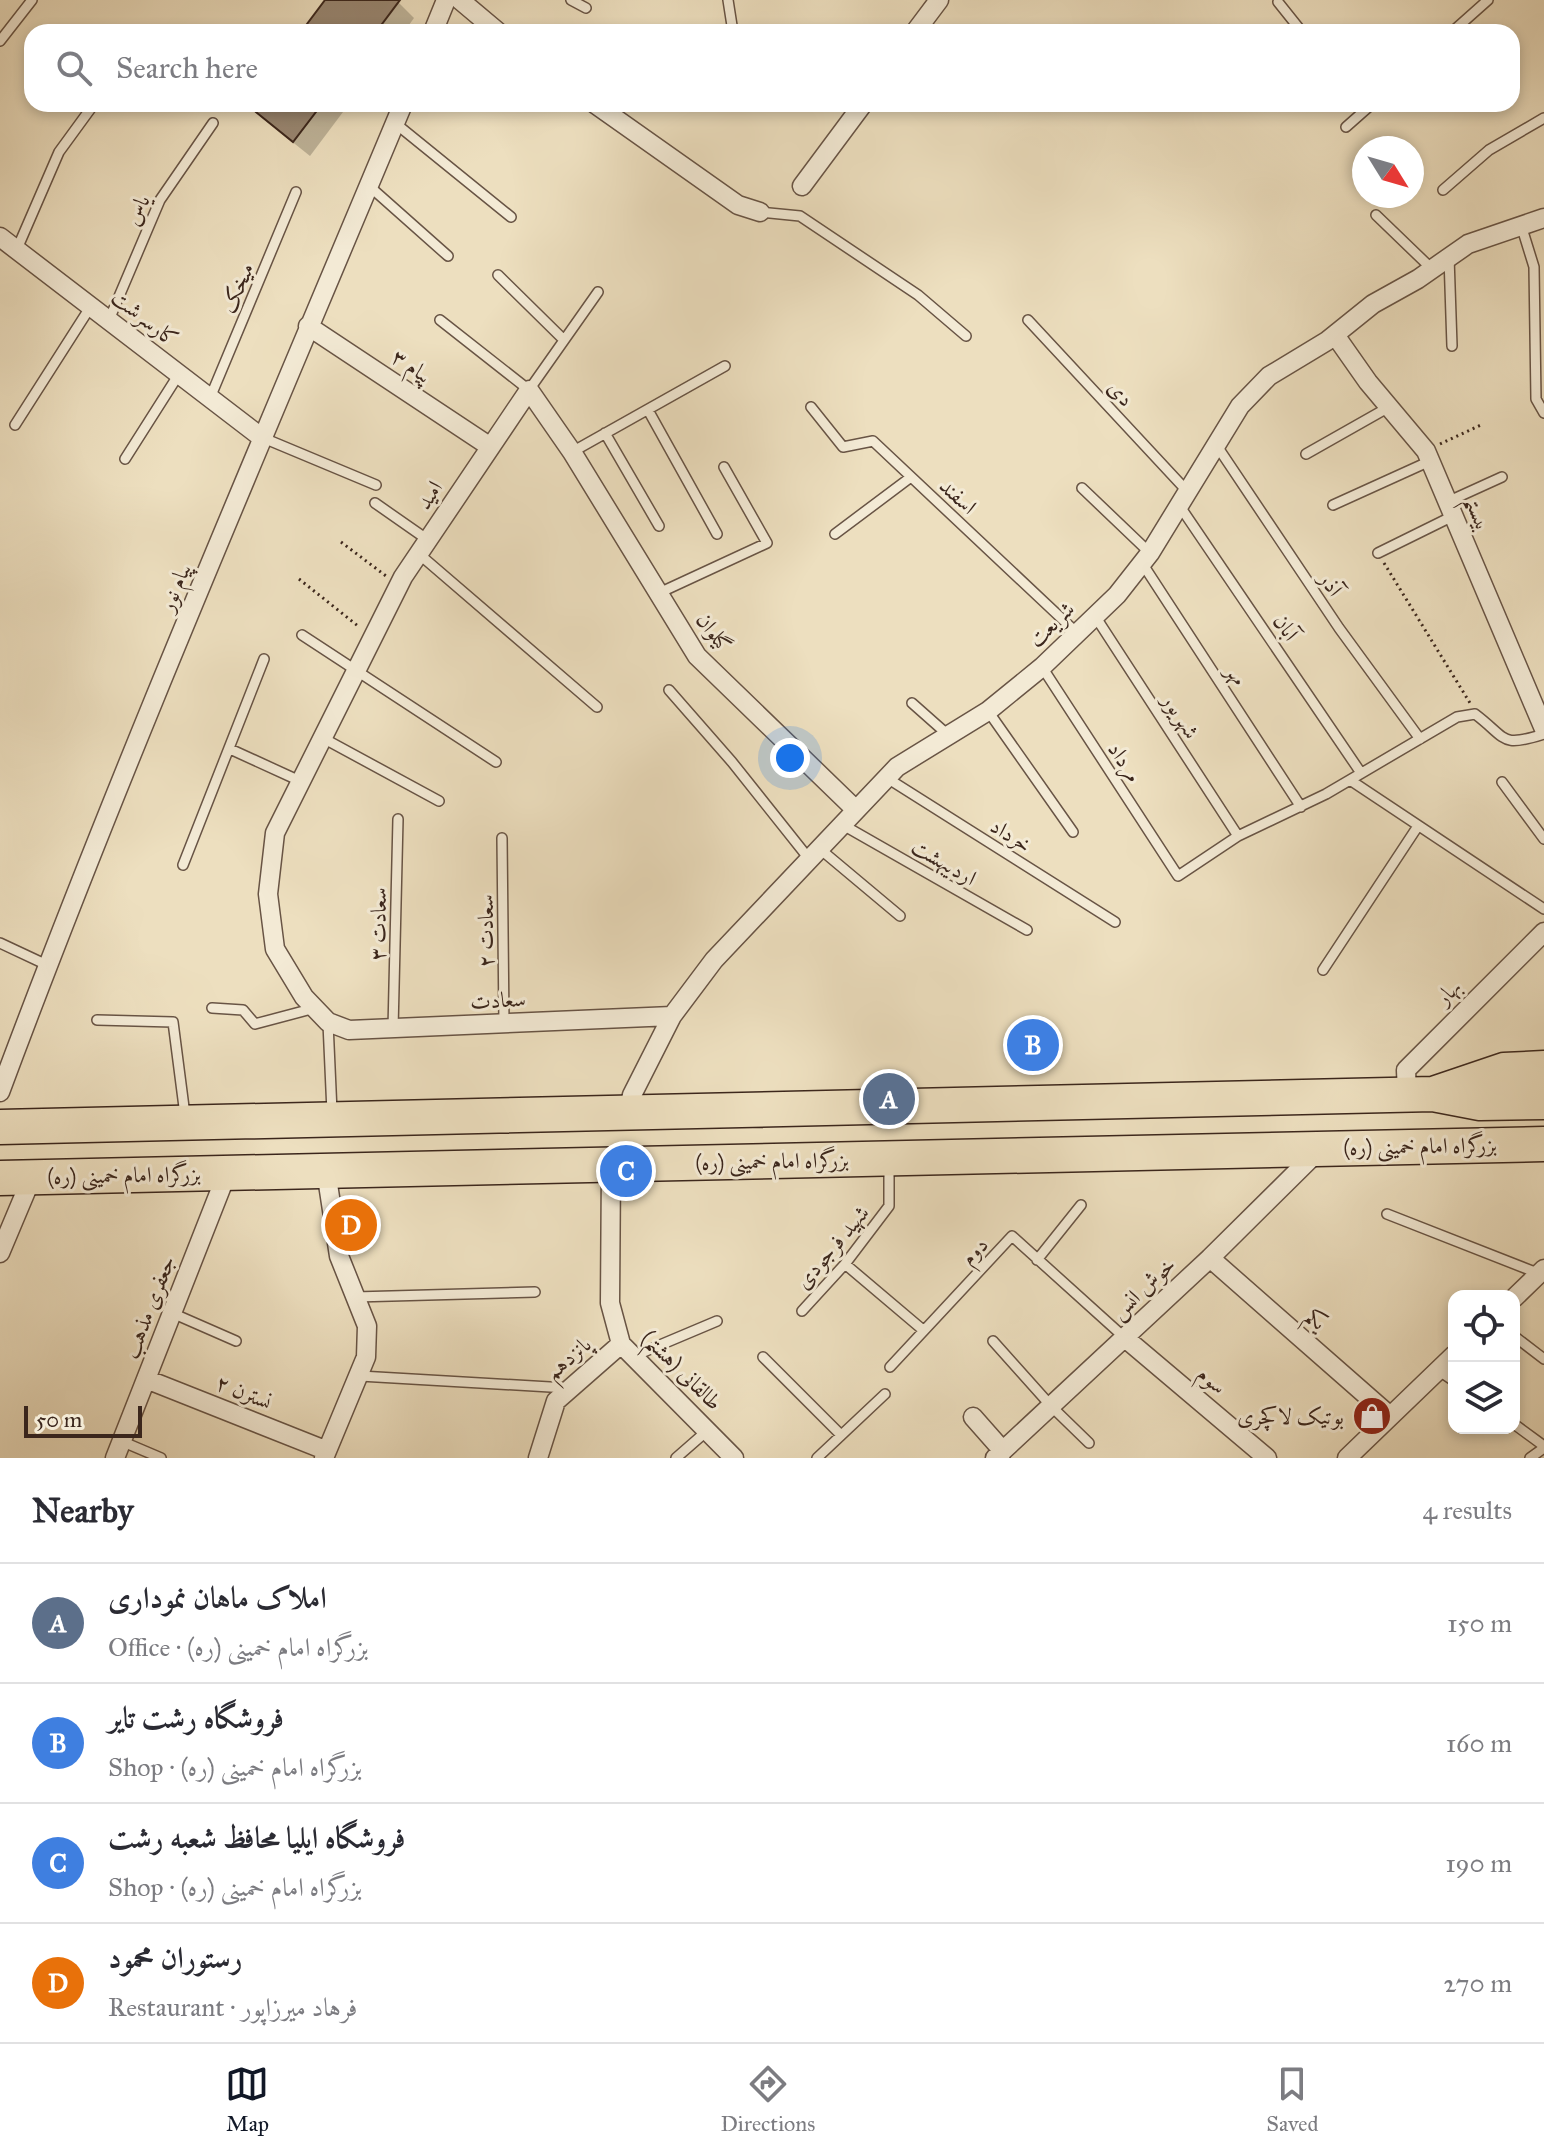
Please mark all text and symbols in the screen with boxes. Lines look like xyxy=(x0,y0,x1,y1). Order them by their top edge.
search box xyxy=(24,24,1520,112)
icon: search xyxy=(52,46,96,90)
text: Search here xyxy=(116,50,258,86)
north arrow xyxy=(1352,136,1424,208)
street label: یاس xyxy=(118,189,157,230)
street label: میخک xyxy=(214,259,260,317)
street label: کارسرشت xyxy=(106,284,184,353)
street label: پیام ۳ xyxy=(383,343,437,394)
street label: دی xyxy=(1102,374,1140,412)
street label: اسفند xyxy=(934,472,982,520)
street label: امید xyxy=(410,475,448,515)
street label: بیستم xyxy=(1451,492,1497,537)
street label: پیام نور xyxy=(152,559,203,620)
street label: آذر xyxy=(1312,565,1350,603)
street label: شریعت xyxy=(1022,596,1081,653)
street label: گیلوان xyxy=(690,607,738,657)
street label: آبان xyxy=(1267,608,1306,647)
street label: مهر xyxy=(1219,658,1254,691)
street label: شهریور xyxy=(1155,687,1206,744)
street label: مرداد xyxy=(1100,737,1148,788)
your location xyxy=(770,738,810,778)
street label: خرداد xyxy=(985,812,1037,858)
street label: اردیبهشت xyxy=(906,833,981,892)
street label: سعادت ۳ xyxy=(364,887,392,961)
street label: سعادت ۲ xyxy=(472,894,499,968)
street label: بهار xyxy=(1428,973,1467,1013)
street label: سعادت xyxy=(469,985,527,1015)
pin: B xyxy=(1007,1015,1059,1075)
pin: A xyxy=(863,1069,915,1129)
street label: بزرگراه امام خمینی (ره) xyxy=(1343,1130,1497,1167)
pin: C xyxy=(600,1141,652,1201)
street label: بزرگراه امام خمینی (ره) xyxy=(695,1145,849,1182)
street label: بزرگراه امام خمینی (ره) xyxy=(47,1159,201,1196)
pin: D xyxy=(325,1195,377,1255)
street label: شهید فرجودی xyxy=(789,1200,876,1295)
street label: دوم xyxy=(954,1231,998,1275)
street label: خوش انس xyxy=(1105,1251,1183,1326)
street label: جعفری مذهب xyxy=(117,1252,182,1363)
map controls xyxy=(1448,1290,1520,1434)
button: locate xyxy=(1448,1290,1520,1362)
street label: یکم xyxy=(1295,1302,1334,1342)
street label: طالقانی (هشتم) xyxy=(631,1324,728,1421)
street label: پانزدهم xyxy=(539,1329,603,1391)
street label: سوم xyxy=(1188,1360,1232,1405)
button: layers xyxy=(1448,1362,1520,1434)
street label: نسترن ۲ xyxy=(212,1369,276,1415)
shop icon: بوتیک لاکچری xyxy=(1351,1395,1393,1437)
scale bar xyxy=(24,1402,142,1438)
place label: بوتیک لاکچری xyxy=(1237,1403,1344,1432)
text: 50 m xyxy=(36,1406,82,1433)
text: Nearby xyxy=(32,1490,134,1531)
text: 4 results xyxy=(1423,1494,1512,1526)
text: املاک ماهان نموداری xyxy=(108,1580,327,1616)
text: A xyxy=(49,1607,67,1639)
text: 150 m xyxy=(1447,1607,1512,1639)
text: Office · بزرگراه امام خمینی (ره) xyxy=(108,1631,368,1663)
text: فروشگاه رشت تاير xyxy=(108,1700,284,1736)
text: B xyxy=(49,1727,67,1759)
text: 160 m xyxy=(1446,1727,1512,1759)
text: Shop · بزرگراه امام خمینی (ره) xyxy=(108,1751,362,1783)
text: فروشگاه ایلیا محافظ شعبه رشت xyxy=(108,1820,406,1856)
text: C xyxy=(49,1847,67,1879)
text: 190 m xyxy=(1445,1847,1512,1879)
text: Shop · بزرگراه امام خمینی (ره) xyxy=(108,1871,362,1903)
text: رستوران محمود xyxy=(108,1940,243,1976)
text: D xyxy=(48,1967,68,1999)
text: 270 m xyxy=(1443,1967,1512,1999)
text: Restaurant · فرهاد میرزاپور xyxy=(108,1991,358,2023)
tab: Map xyxy=(225,2062,269,2137)
tab: Directions xyxy=(720,2062,815,2137)
tab: Saved xyxy=(1266,2062,1318,2137)

